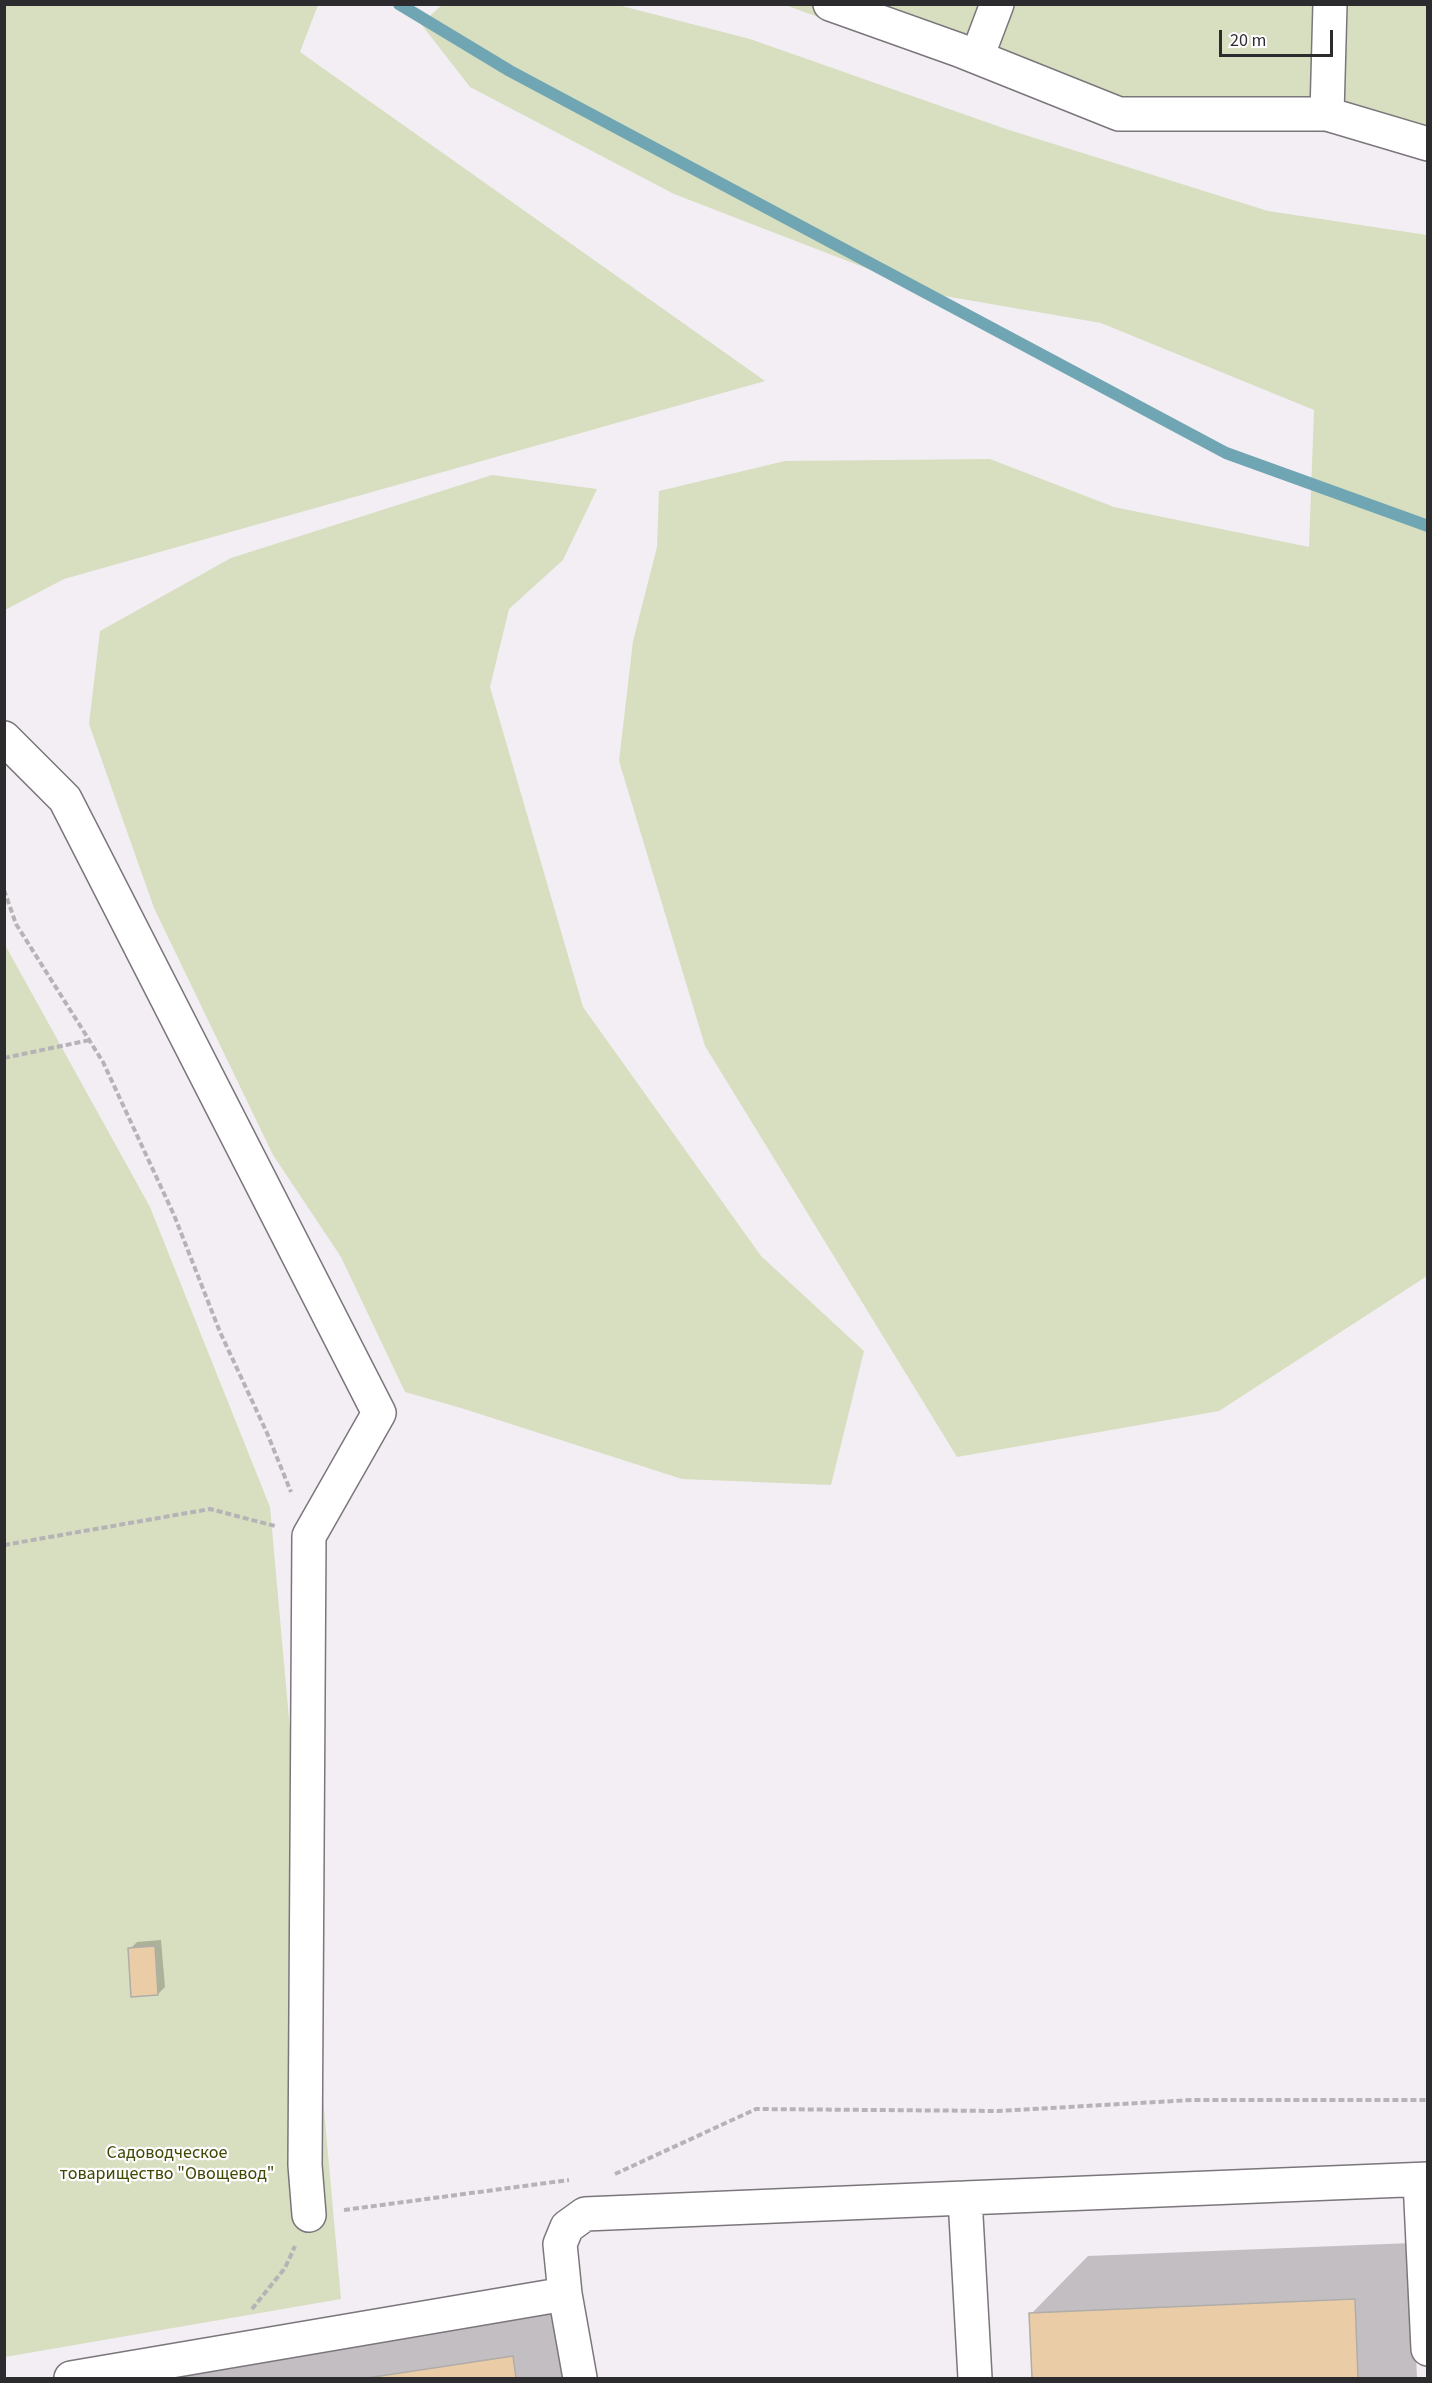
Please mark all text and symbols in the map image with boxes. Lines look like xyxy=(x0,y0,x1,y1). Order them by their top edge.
scale bar xyxy=(1222,18,1336,56)
text: 20 m xyxy=(1230,28,1266,53)
park label: Садоводческое товарищество "Овощевод" xyxy=(60,2143,274,2186)

